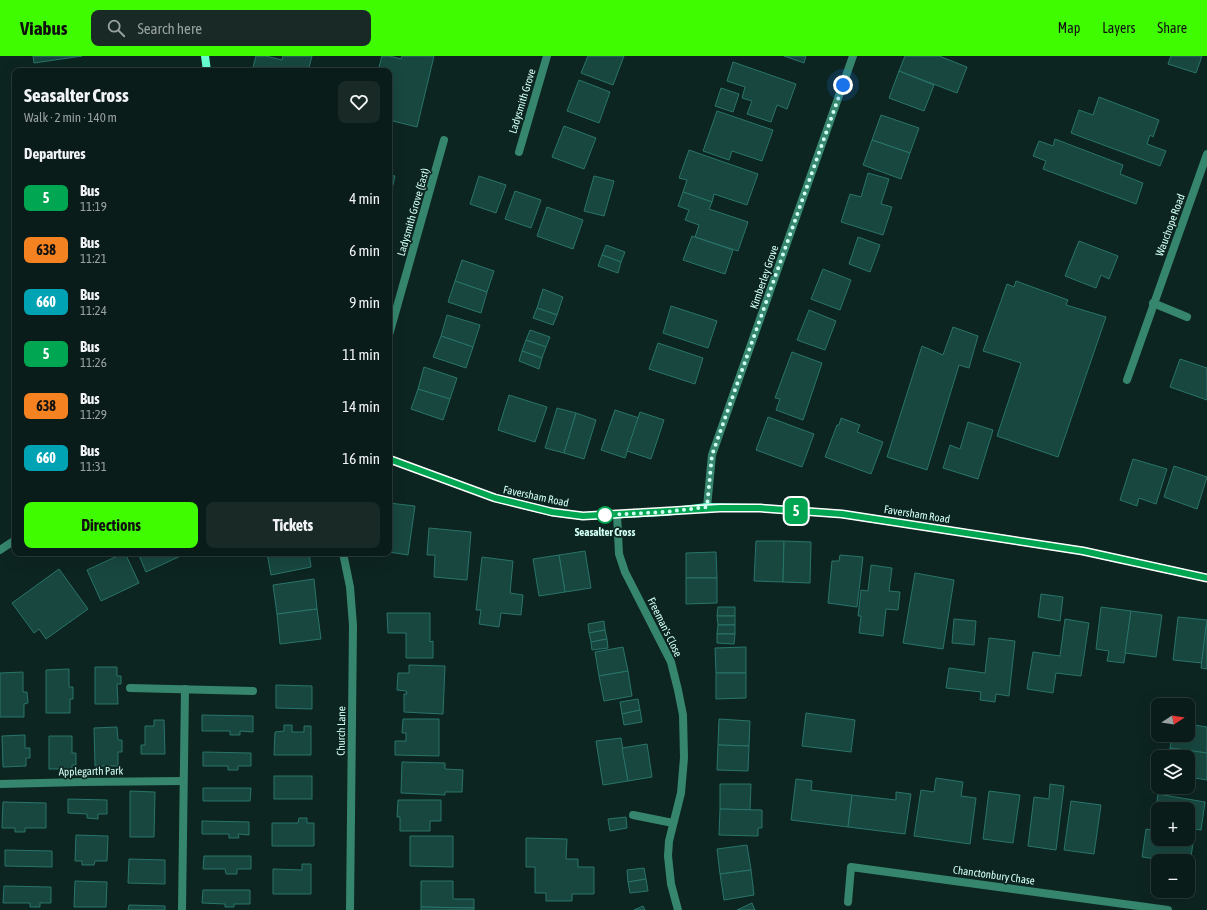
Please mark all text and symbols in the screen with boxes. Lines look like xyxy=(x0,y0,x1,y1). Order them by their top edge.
search box xyxy=(91,10,371,46)
text: Viabus xyxy=(20,17,67,39)
icon: search xyxy=(105,17,127,39)
text: Search here xyxy=(137,20,202,37)
text: Map xyxy=(1058,20,1080,36)
text: Layers xyxy=(1102,20,1135,36)
text: Share xyxy=(1157,20,1187,36)
street label: Ladysmith Grove xyxy=(506,67,538,135)
your location xyxy=(833,75,853,95)
button: heart xyxy=(338,81,380,123)
text: Seasalter Cross xyxy=(24,84,129,106)
text: Walk · 2 min · 140 m xyxy=(24,110,117,125)
text: Departures xyxy=(24,145,86,162)
street label: Ladysmith Grove (East) xyxy=(395,166,431,257)
text: Bus xyxy=(80,182,100,199)
text: 5 xyxy=(43,190,49,206)
text: 4 min xyxy=(349,190,380,207)
street label: Wauchope Road xyxy=(1153,192,1187,258)
text: 11:19 xyxy=(80,199,107,214)
text: Bus xyxy=(80,234,100,251)
text: 638 xyxy=(36,242,56,258)
text: 6 min xyxy=(349,242,380,259)
street label: Kimberley Grove xyxy=(747,244,781,310)
text: 11:21 xyxy=(80,251,107,266)
text: Bus xyxy=(80,286,100,303)
text: 660 xyxy=(36,294,56,310)
text: 9 min xyxy=(349,294,380,311)
text: 11:24 xyxy=(80,303,107,318)
text: Bus xyxy=(80,338,100,355)
text: 5 xyxy=(43,346,49,362)
text: 11 min xyxy=(342,346,380,363)
text: 11:26 xyxy=(80,355,107,370)
text: Bus xyxy=(80,390,100,407)
text: 638 xyxy=(36,398,56,414)
text: 14 min xyxy=(342,398,380,415)
text: 11:29 xyxy=(80,407,107,422)
text: Bus xyxy=(80,442,100,459)
text: 660 xyxy=(36,450,56,466)
text: 16 min xyxy=(342,450,380,467)
text: 11:31 xyxy=(80,459,107,474)
street label: Faversham Road xyxy=(502,483,570,509)
line badge: 5 xyxy=(783,498,809,524)
button: Directions xyxy=(24,502,198,548)
button: Tickets xyxy=(206,502,380,548)
text: 5 xyxy=(793,503,799,519)
street label: Faversham Road xyxy=(883,503,951,525)
marker: Seasalter Cross xyxy=(596,506,614,524)
place label: Seasalter Cross xyxy=(575,526,635,538)
street label: Freeman's Close xyxy=(645,595,685,659)
north arrow xyxy=(1151,698,1195,742)
map controls xyxy=(1151,698,1195,898)
street label: Church Lane xyxy=(335,706,347,756)
button: layers xyxy=(1151,750,1195,794)
street label: Applegarth Park xyxy=(59,764,124,778)
button: + xyxy=(1151,802,1195,846)
button: − xyxy=(1151,854,1195,898)
street label: Chanctonbury Chase xyxy=(952,863,1036,887)

